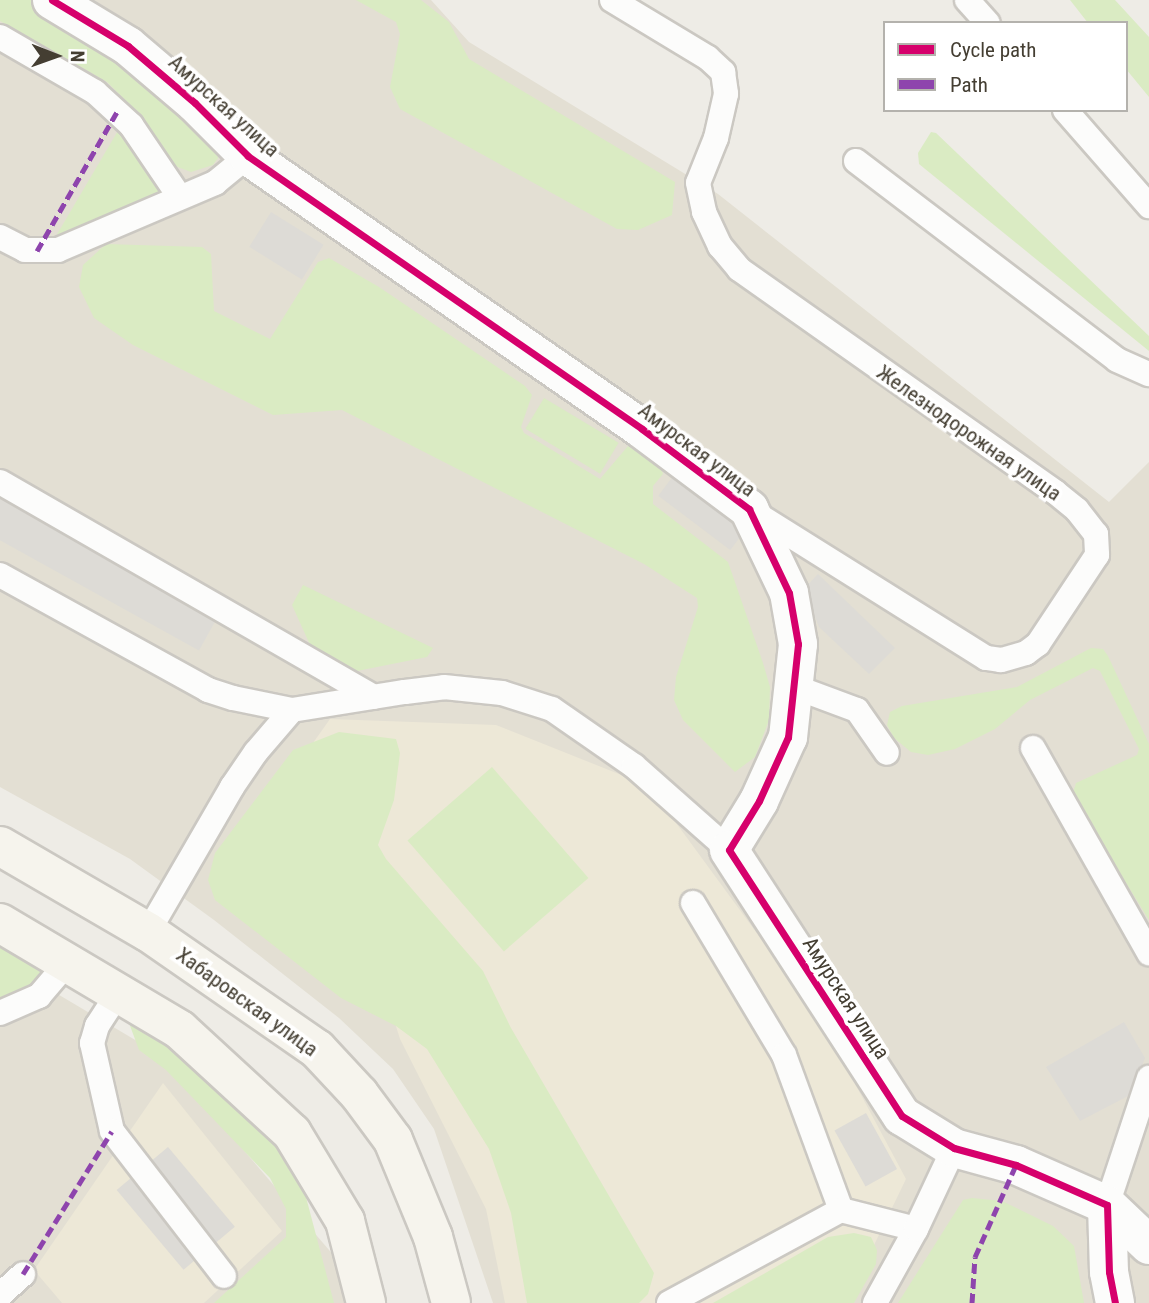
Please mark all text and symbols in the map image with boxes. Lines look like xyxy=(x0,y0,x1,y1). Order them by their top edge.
north arrow xyxy=(21,21,91,91)
legend xyxy=(883,21,1128,112)
text: Cycle path xyxy=(950,38,1036,62)
text: N xyxy=(66,50,89,62)
street label: Амурская улица xyxy=(163,50,285,162)
text: Path xyxy=(950,73,988,97)
street label: Железнодорожная улица xyxy=(872,360,1066,506)
street label: Амурская улица xyxy=(633,398,761,502)
street label: Амурская улица xyxy=(797,932,895,1064)
street label: Хабаровская улица xyxy=(171,942,323,1062)

